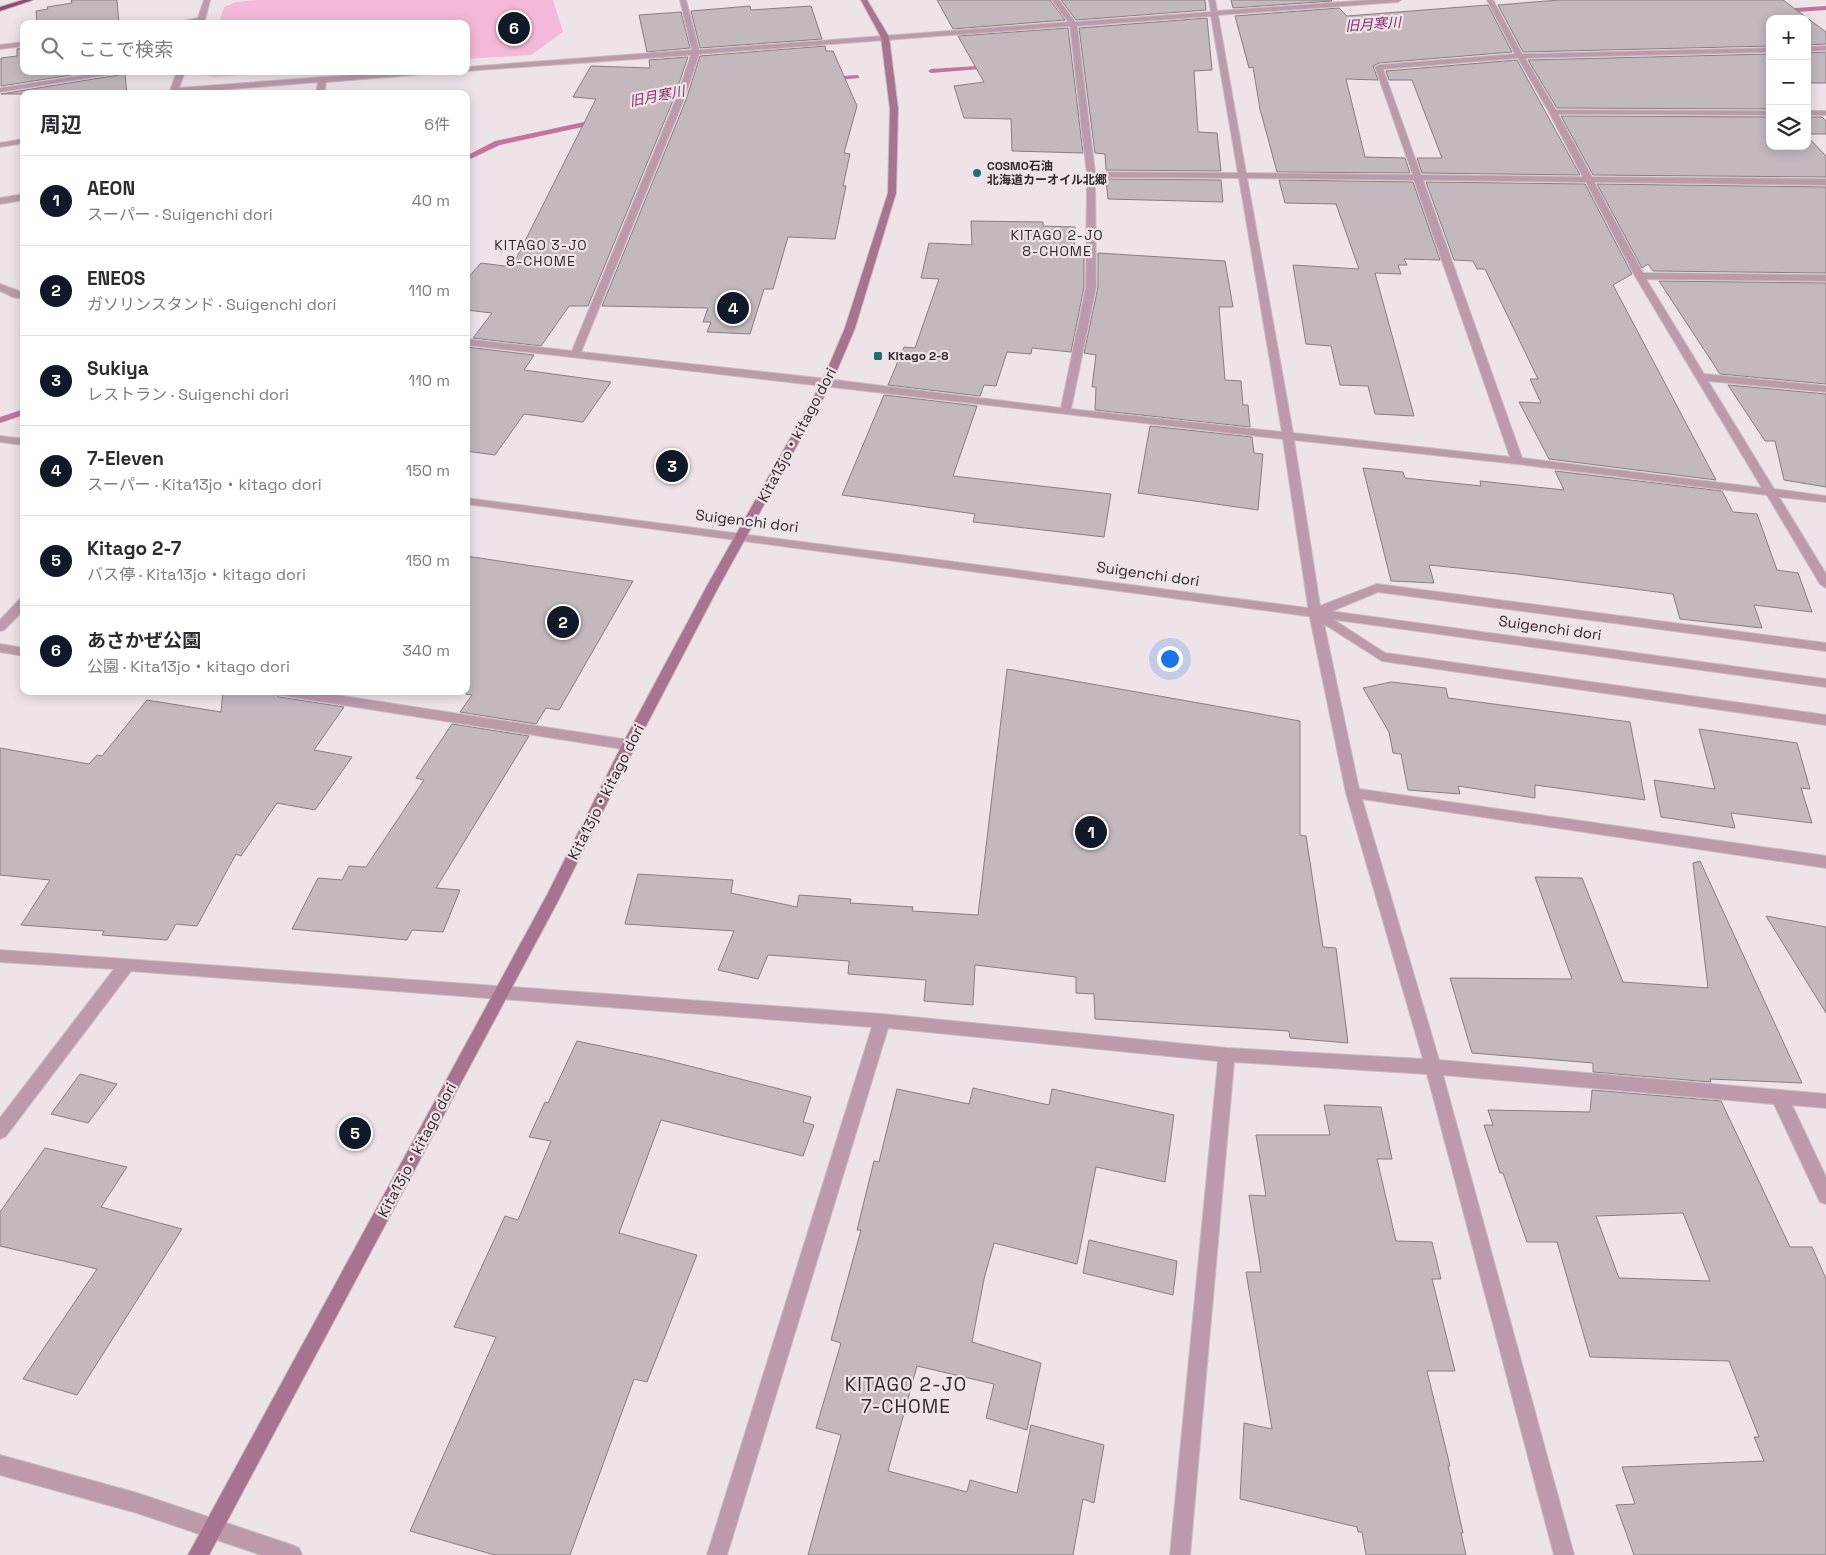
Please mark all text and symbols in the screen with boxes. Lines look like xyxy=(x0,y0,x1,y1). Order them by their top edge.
pin: 6 xyxy=(498,9,530,47)
water label: 旧月寒川 xyxy=(1344,13,1404,35)
map controls xyxy=(1766,15,1811,150)
button: + xyxy=(1766,15,1811,60)
search box xyxy=(20,20,470,75)
icon: search xyxy=(38,34,66,62)
text: ここで検索 xyxy=(78,37,173,62)
button: − xyxy=(1766,60,1811,105)
water label: 旧月寒川 xyxy=(628,81,688,110)
button: layers xyxy=(1766,105,1811,150)
text: 周辺 xyxy=(40,111,82,138)
text: 6件 xyxy=(424,114,450,135)
place label: COSMO石油 北海道カーオイル北郷 xyxy=(987,158,1107,188)
marker: COSMO石油 北海道カーオイル北郷 xyxy=(971,167,983,179)
text: AEON xyxy=(87,176,135,201)
text: 1 xyxy=(52,190,60,211)
text: 40 m xyxy=(412,190,450,211)
text: スーパー · Suigenchi dori xyxy=(87,204,273,225)
district label: KITAGO 2-JO 8-CHOME xyxy=(1010,226,1104,260)
district label: KITAGO 3-JO 8-CHOME xyxy=(494,236,588,270)
text: ENEOS xyxy=(87,266,145,291)
text: 2 xyxy=(51,280,61,301)
text: 110 m xyxy=(408,280,450,301)
pin: 4 xyxy=(717,289,749,327)
text: ガソリンスタンド · Suigenchi dori xyxy=(87,294,337,315)
place label: Kitago 2-8 xyxy=(888,348,949,364)
marker: Kitago 2-8 xyxy=(872,350,884,362)
text: Sukiya xyxy=(87,356,149,381)
street label: Kita13jo・kitago dori xyxy=(753,364,840,505)
text: 3 xyxy=(51,370,61,391)
text: 110 m xyxy=(408,370,450,391)
text: レストラン · Suigenchi dori xyxy=(87,384,289,405)
text: 7-Eleven xyxy=(87,446,164,471)
pin: 3 xyxy=(656,447,688,485)
text: 4 xyxy=(51,460,61,481)
text: 150 m xyxy=(406,460,450,481)
text: スーパー · Kita13jo・kitago dori xyxy=(87,474,322,495)
street label: Suigenchi dori xyxy=(694,505,800,536)
text: Kitago 2-7 xyxy=(87,536,181,561)
text: 5 xyxy=(51,550,61,571)
text: 150 m xyxy=(406,550,450,571)
street label: Suigenchi dori xyxy=(1095,557,1201,590)
text: バス停 · Kita13jo・kitago dori xyxy=(87,564,306,585)
pin: 2 xyxy=(547,603,579,641)
street label: Suigenchi dori xyxy=(1497,611,1603,644)
text: あさかぜ公園 xyxy=(87,628,201,653)
text: 6 xyxy=(51,640,61,661)
text: 340 m xyxy=(402,640,450,661)
your location xyxy=(1157,646,1183,672)
text: 公園 · Kita13jo・kitago dori xyxy=(87,656,290,677)
street label: Kita13jo・kitago dori xyxy=(563,721,648,863)
pin: 1 xyxy=(1075,813,1107,851)
street label: Kita13jo・kitago dori xyxy=(373,1079,460,1220)
pin: 5 xyxy=(339,1114,371,1152)
district label: KITAGO 2-JO 7-CHOME xyxy=(845,1372,967,1419)

